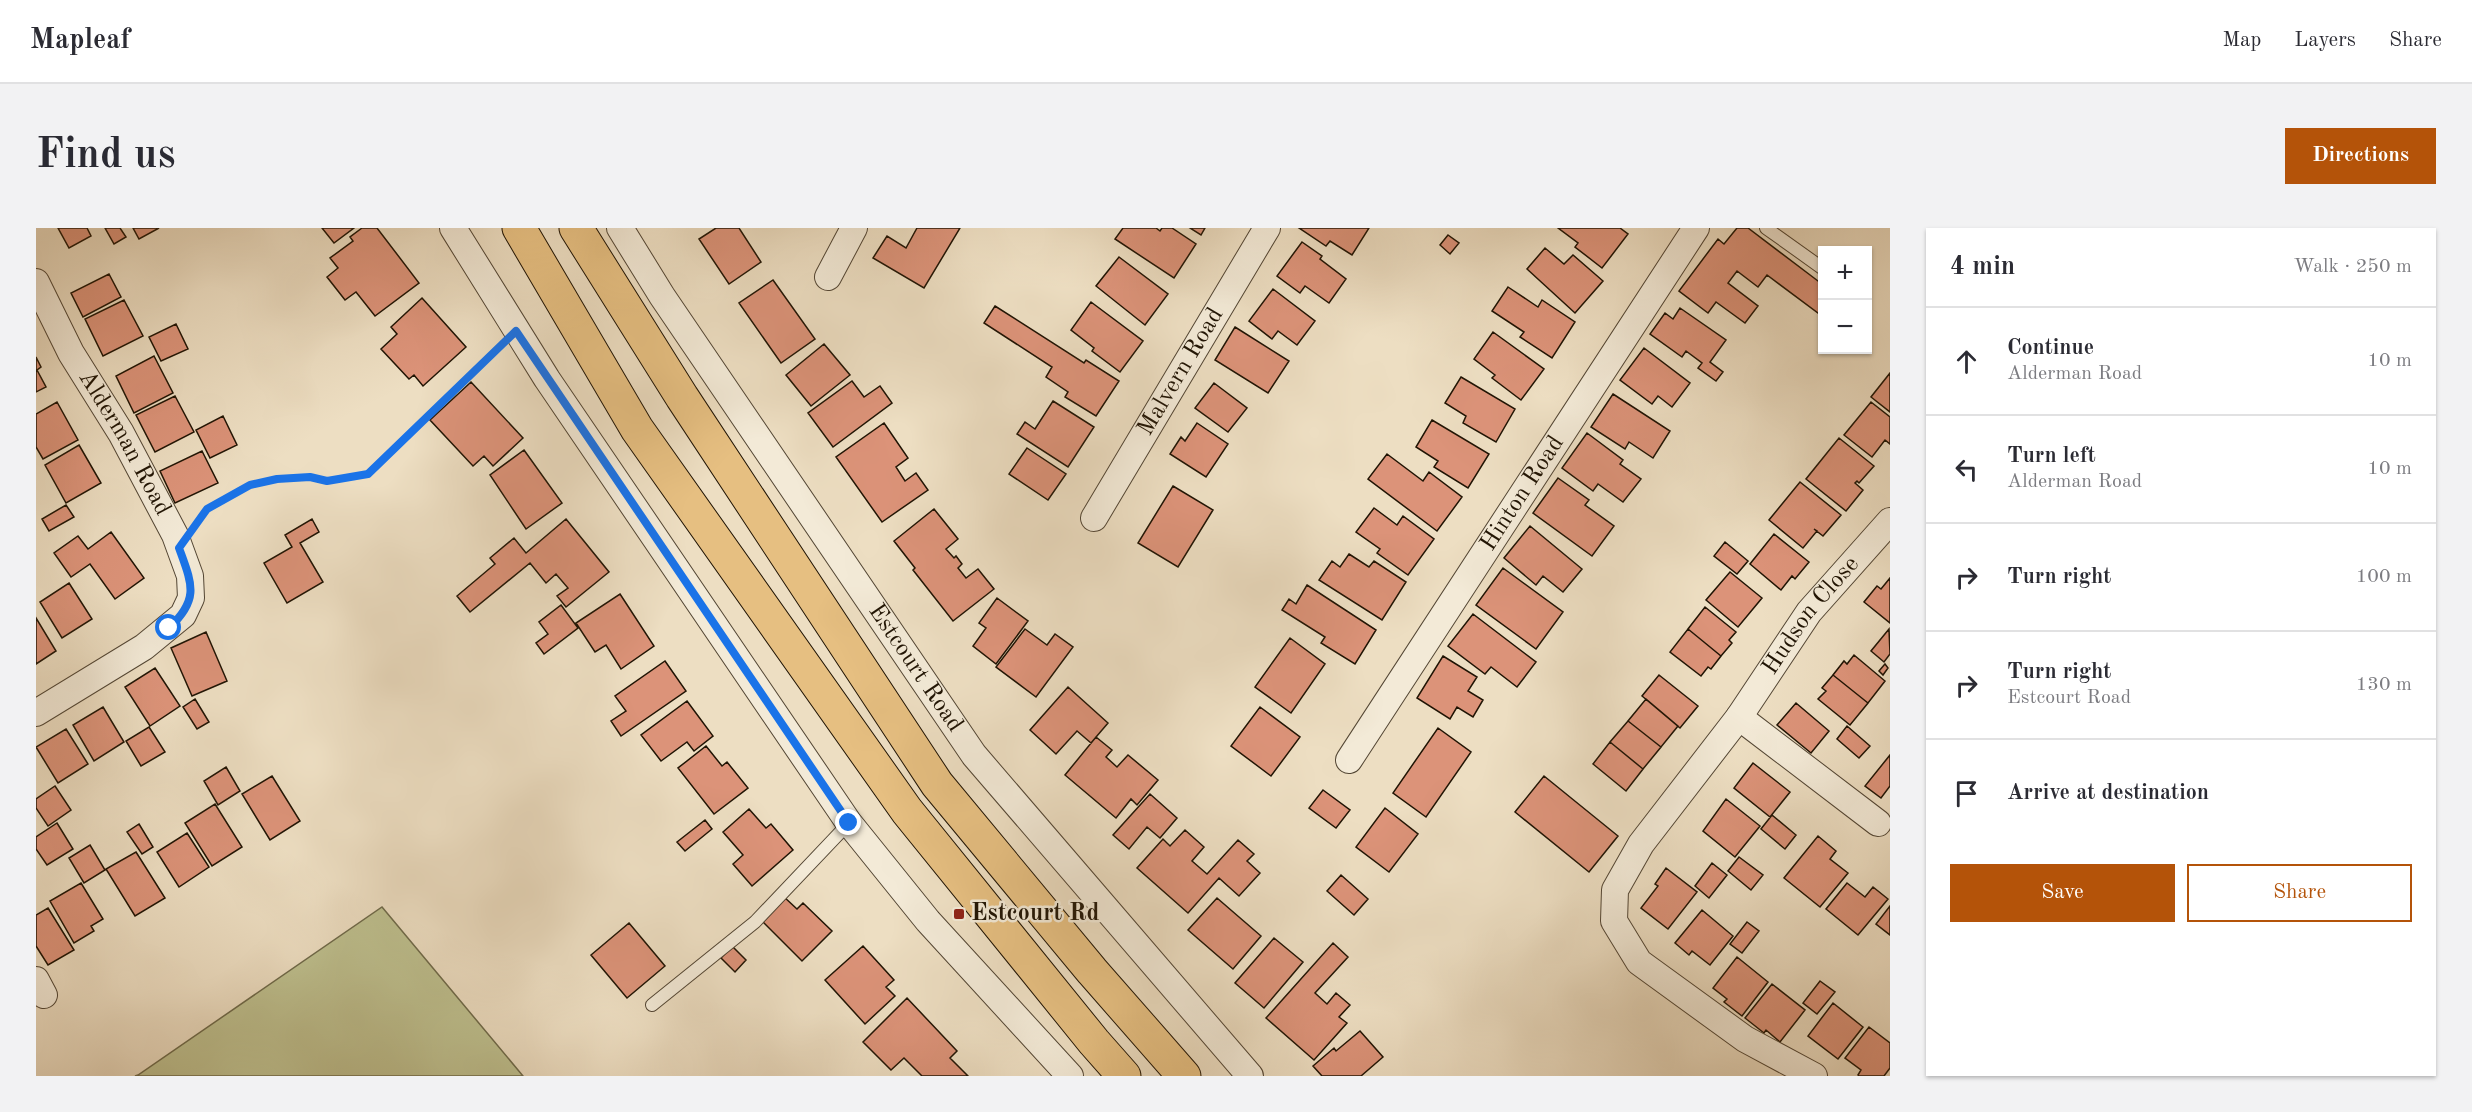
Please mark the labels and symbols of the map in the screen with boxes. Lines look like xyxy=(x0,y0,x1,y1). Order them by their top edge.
street label: Malvern Road xyxy=(1134,304,1228,440)
street label: Alderman Road xyxy=(73,367,175,520)
street label: Hinton Road xyxy=(1477,432,1569,555)
street label: Hudson Close xyxy=(1759,552,1864,679)
street label: Estcourt Road xyxy=(863,600,967,737)
route start xyxy=(155,614,181,640)
route end xyxy=(835,809,861,835)
place label: Estcourt Rd xyxy=(971,902,1100,926)
marker: Estcourt Rd xyxy=(952,907,966,921)

